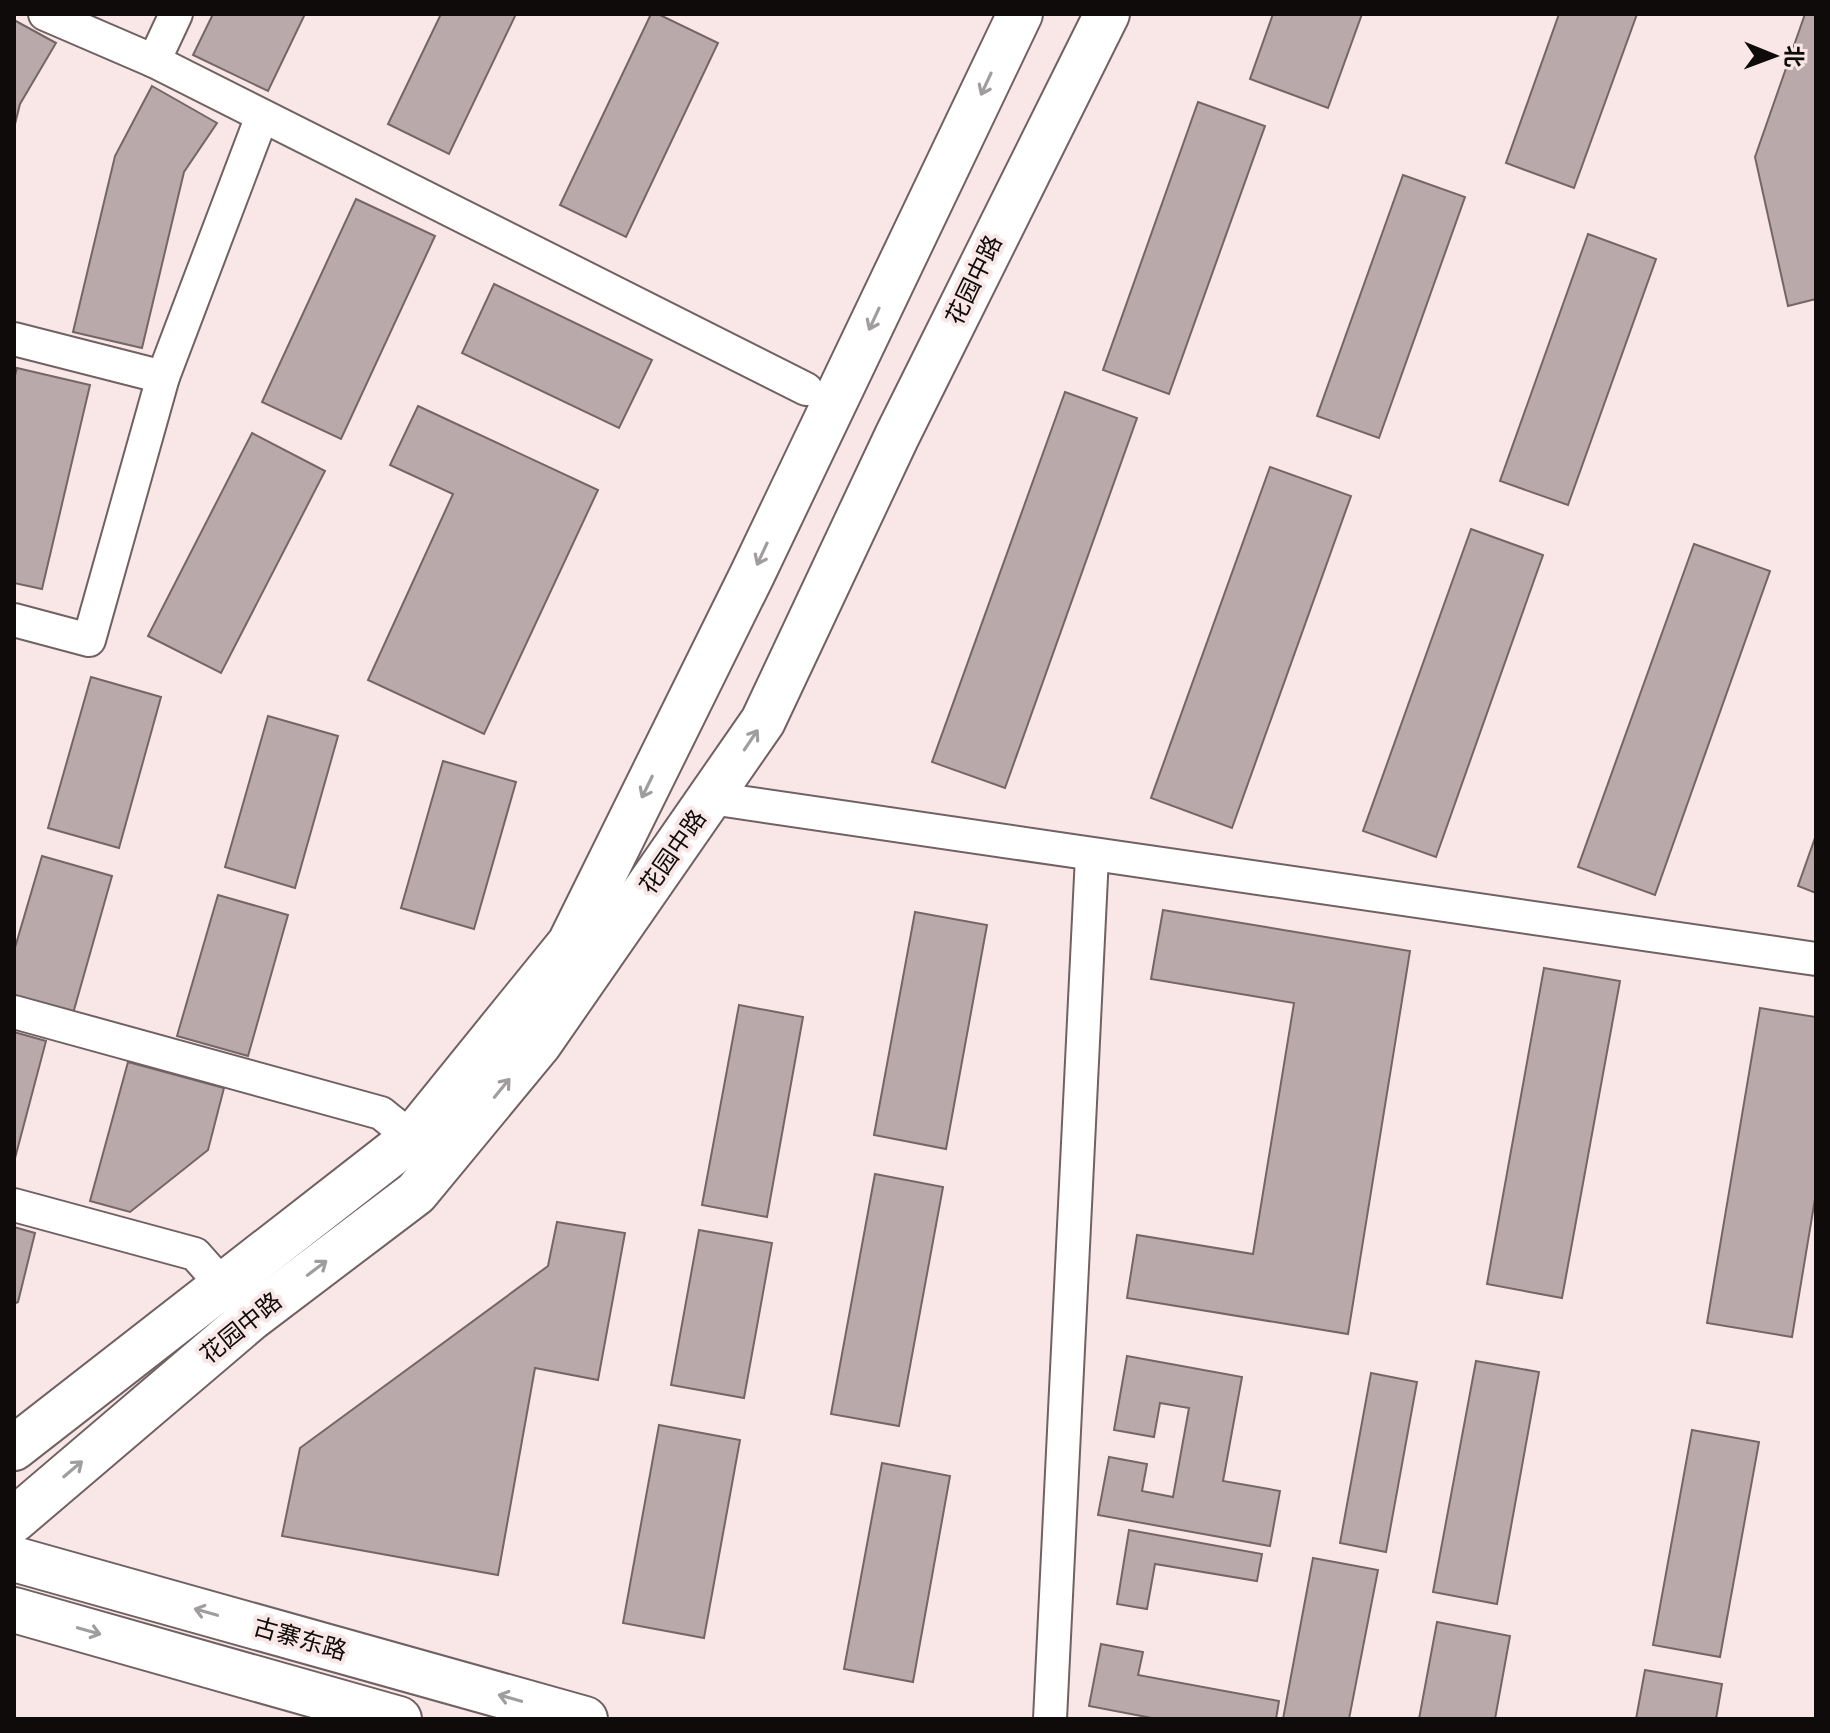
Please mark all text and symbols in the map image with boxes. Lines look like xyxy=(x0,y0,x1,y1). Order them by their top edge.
north arrow xyxy=(1734,16,1814,96)
text: 北 xyxy=(1780,45,1806,68)
one-way arrow xyxy=(978,72,993,96)
street label: 花园中路 xyxy=(940,231,1008,329)
one-way arrow xyxy=(866,307,881,331)
one-way arrow xyxy=(754,541,769,565)
one-way arrow xyxy=(742,729,759,751)
one-way arrow xyxy=(639,774,654,798)
street label: 花园中路 xyxy=(634,805,712,899)
one-way arrow xyxy=(493,1078,511,1099)
one-way arrow xyxy=(306,1260,327,1277)
street label: 花园中路 xyxy=(195,1287,287,1369)
one-way arrow xyxy=(63,1461,83,1479)
one-way arrow xyxy=(193,1604,219,1619)
street label: 古寨东路 xyxy=(250,1612,350,1666)
one-way arrow xyxy=(76,1625,102,1640)
one-way arrow xyxy=(498,1690,524,1705)

